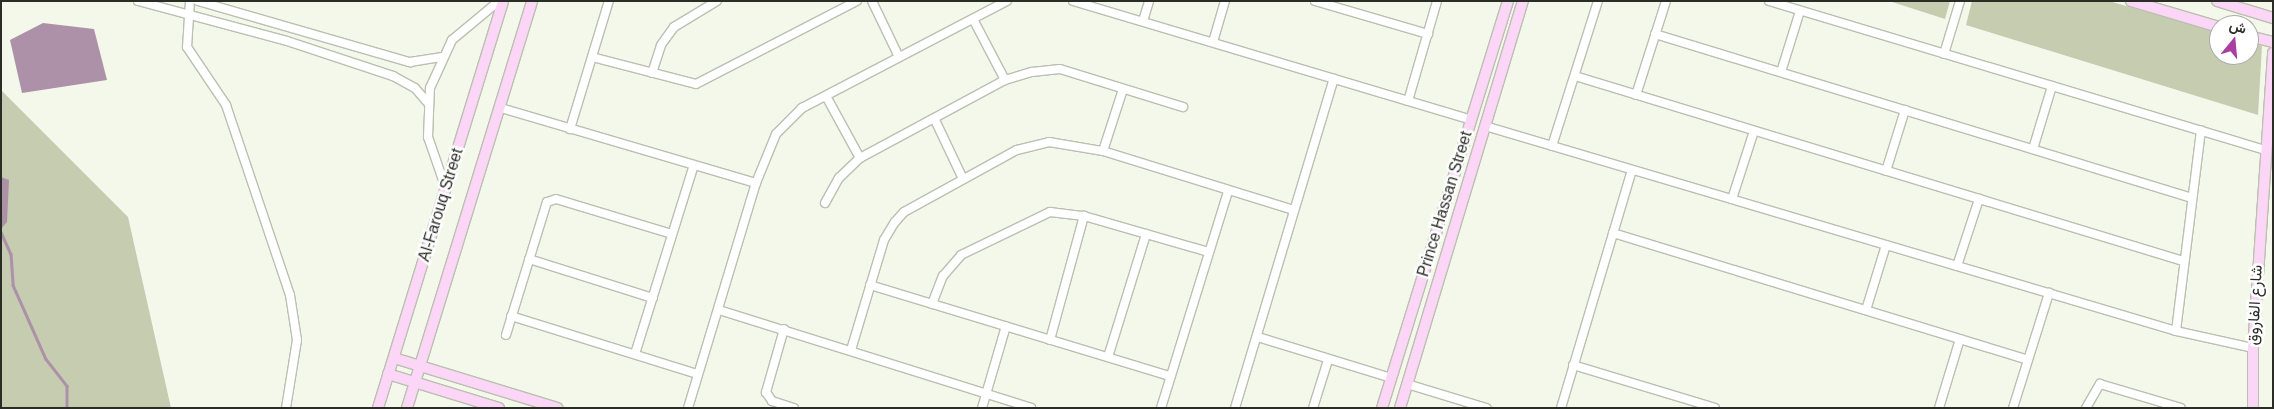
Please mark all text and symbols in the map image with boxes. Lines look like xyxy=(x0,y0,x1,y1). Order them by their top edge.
north arrow xyxy=(2209,15,2259,65)
text: ش xyxy=(2228,16,2248,37)
street label: Prince Hassan Street xyxy=(1414,129,1476,279)
street label: Al-Farouq Street xyxy=(415,146,467,264)
street label: شارع الفاروق xyxy=(2243,264,2267,346)

